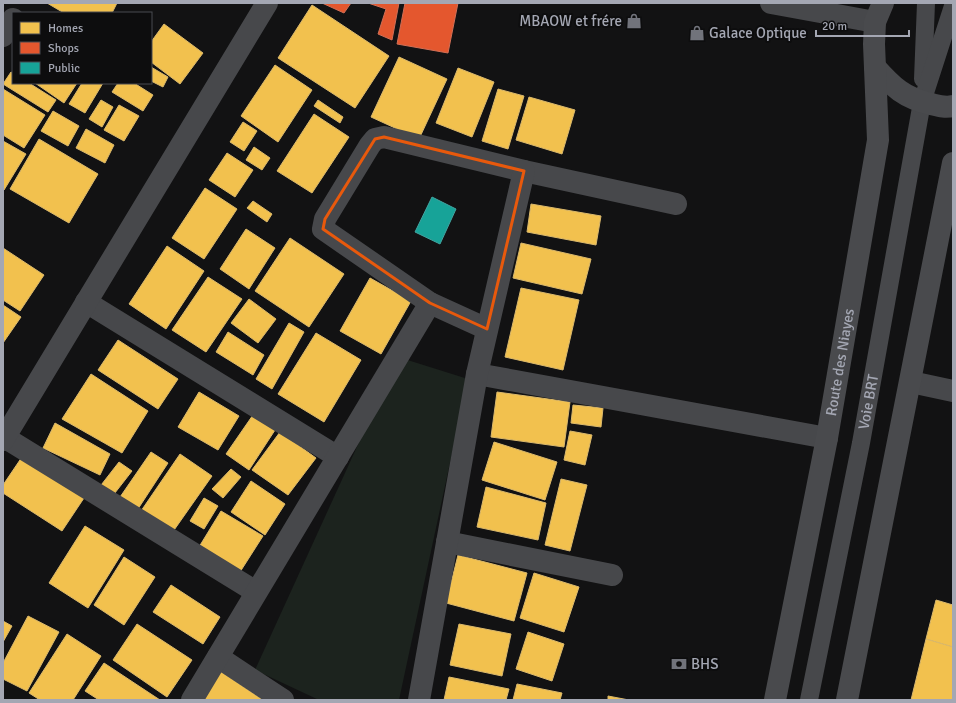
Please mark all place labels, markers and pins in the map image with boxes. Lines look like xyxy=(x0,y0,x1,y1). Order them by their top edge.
place label: MBAOW et frére xyxy=(519,12,622,30)
shop icon: MBAOW et frére xyxy=(625,12,643,30)
shop icon: Galace Optique xyxy=(688,24,706,42)
place label: Galace Optique xyxy=(709,24,807,42)
bank icon: BHS xyxy=(670,655,688,673)
place label: BHS xyxy=(691,655,719,673)

